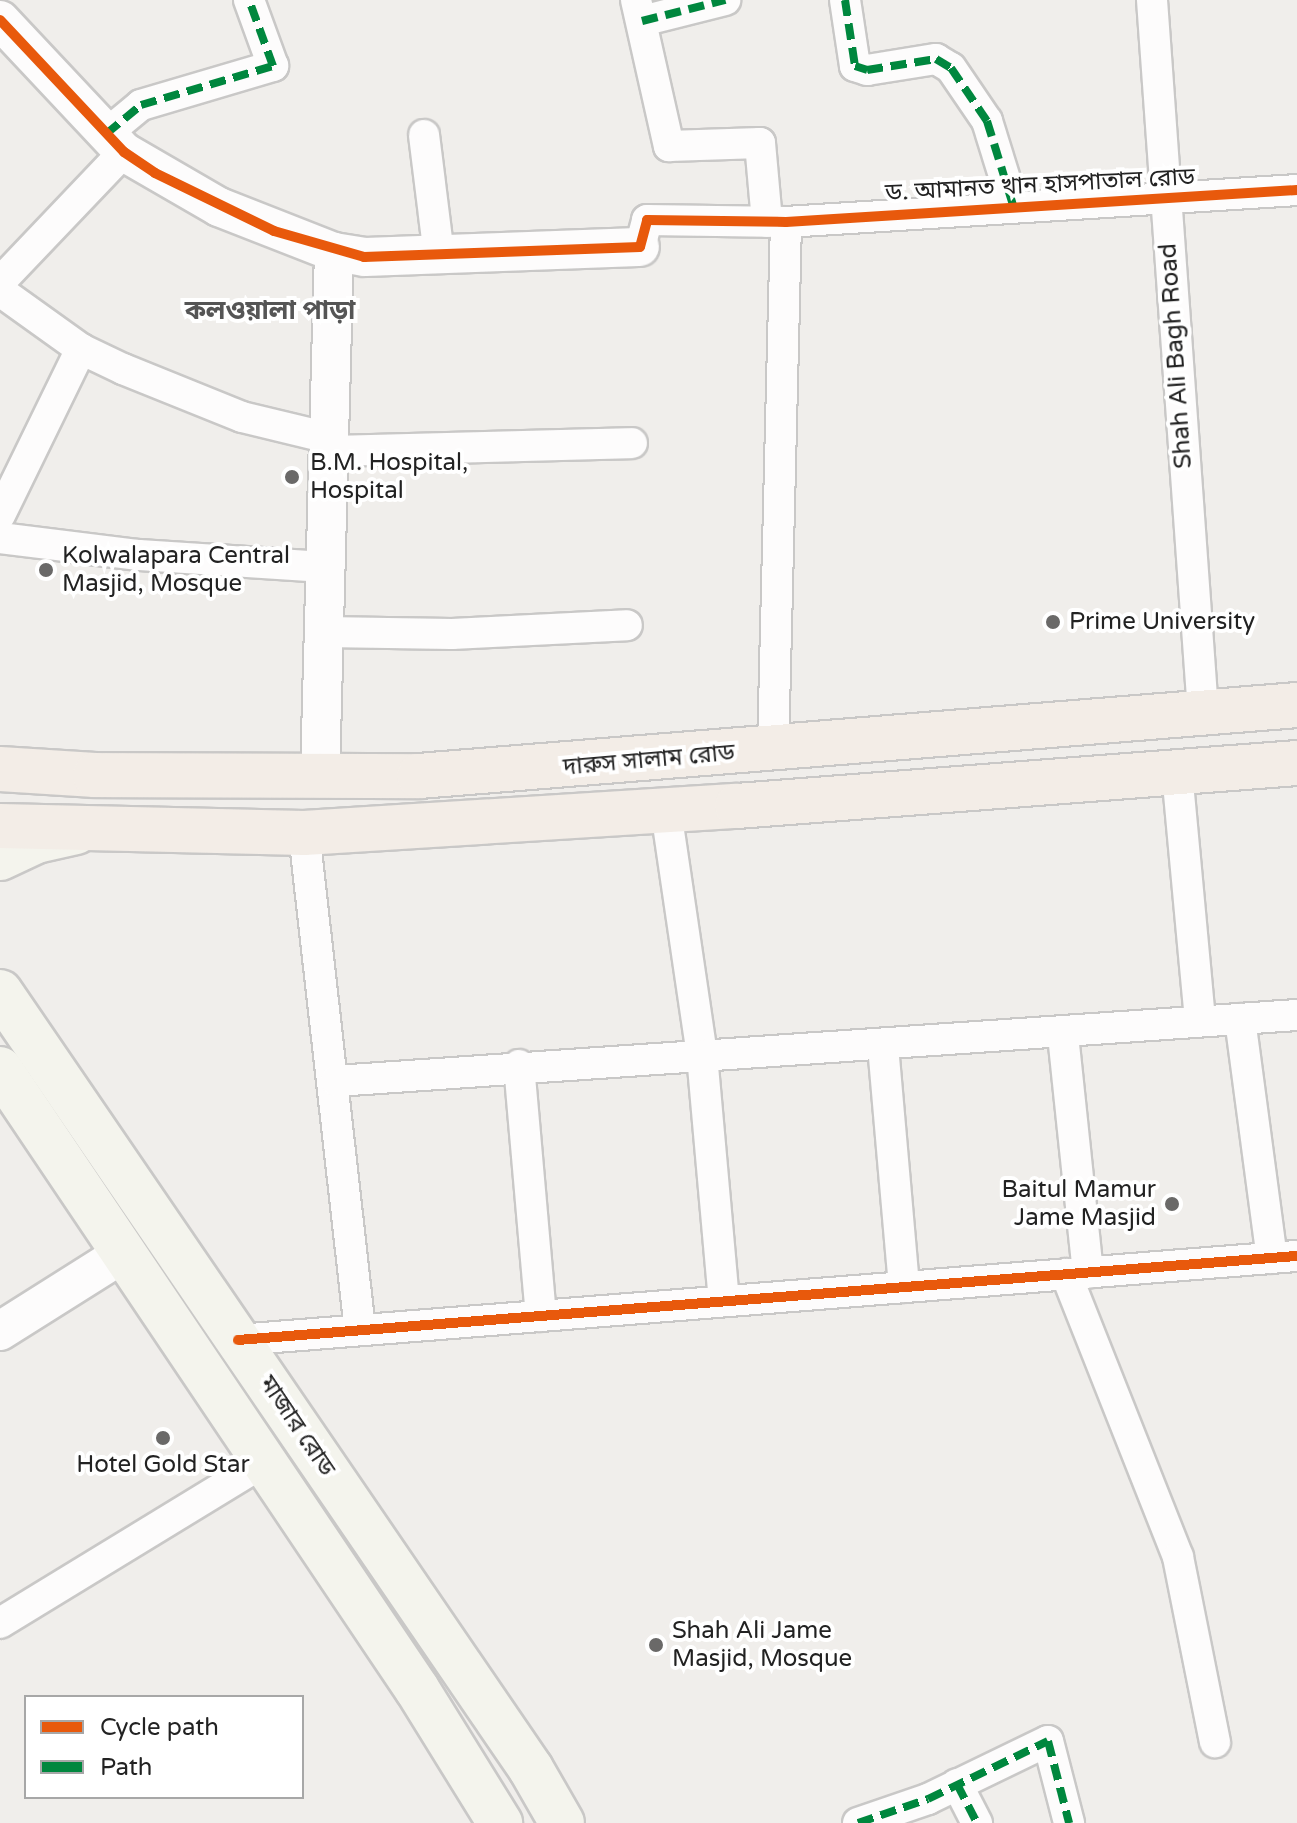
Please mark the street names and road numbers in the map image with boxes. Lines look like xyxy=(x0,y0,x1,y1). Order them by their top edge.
street label: ড. আমানত খান হাসপাতাল রোড xyxy=(884,162,1196,208)
street label: Shah Ali Bagh Road xyxy=(1154,242,1198,470)
street label: দারুস সালাম রোড xyxy=(562,738,736,782)
street label: মাজার রোড xyxy=(253,1370,341,1482)

